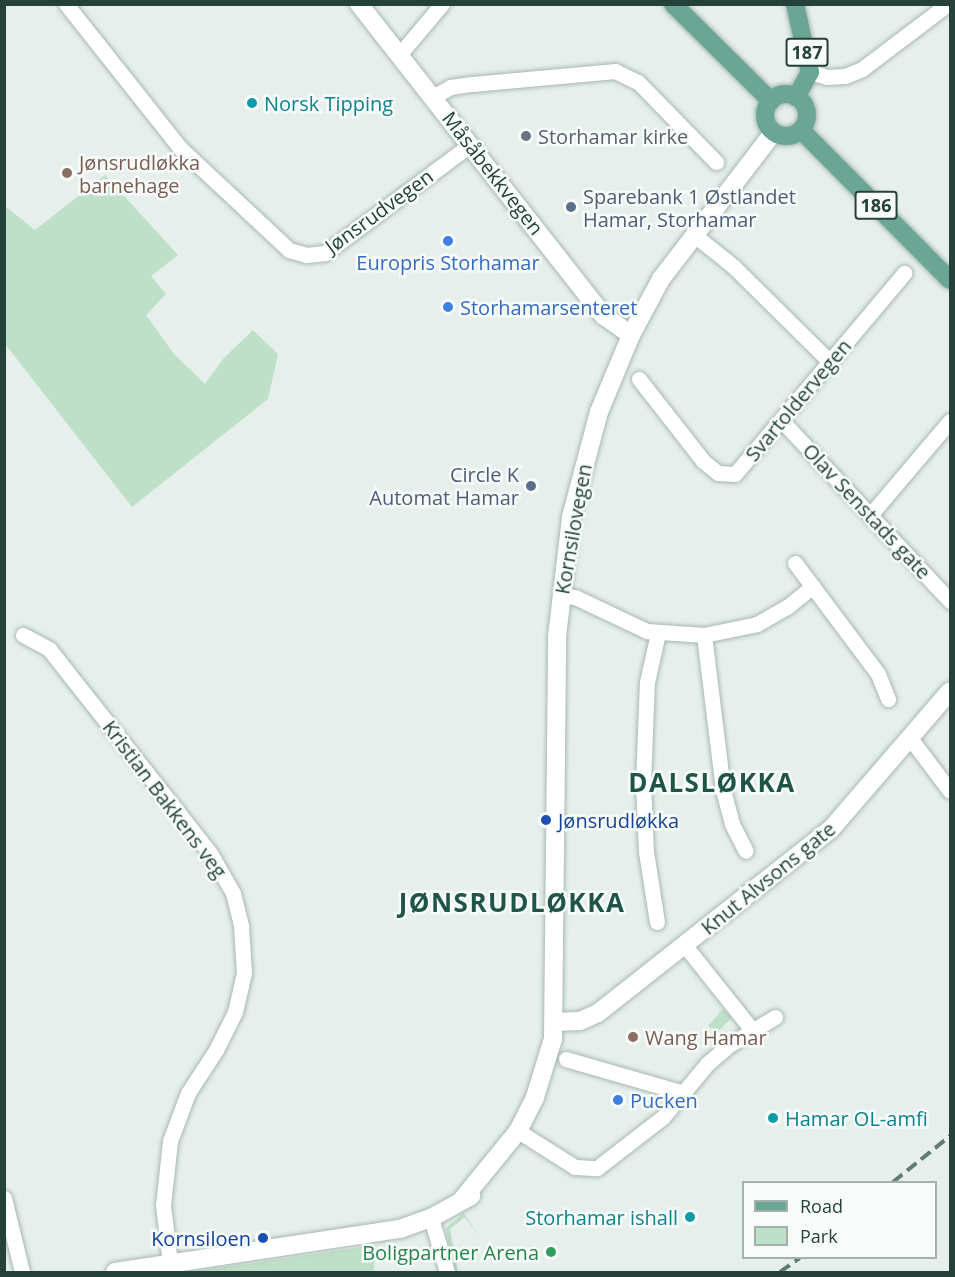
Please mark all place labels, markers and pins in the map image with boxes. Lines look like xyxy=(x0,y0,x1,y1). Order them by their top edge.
place label: Norsk Tipping xyxy=(264,91,393,115)
marker: Norsk Tipping xyxy=(245,96,259,110)
place label: Storhamar kirke xyxy=(538,124,688,148)
marker: Storhamar kirke xyxy=(519,129,533,143)
place label: Jønsrudløkka barnehage xyxy=(79,150,200,197)
marker: Jønsrudløkka barnehage xyxy=(60,166,74,180)
place label: Sparebank 1 Østlandet Hamar, Storhamar xyxy=(583,184,796,231)
marker: Sparebank 1 Østlandet Hamar, Storhamar xyxy=(564,200,578,214)
marker: Europris Storhamar xyxy=(441,234,455,248)
place label: Europris Storhamar xyxy=(356,250,540,274)
place label: Storhamarsenteret xyxy=(460,295,637,319)
marker: Storhamarsenteret xyxy=(441,300,455,314)
place label: Circle K Automat Hamar xyxy=(369,462,519,509)
marker: Circle K Automat Hamar xyxy=(524,479,538,493)
place label: Jønsrudløkka xyxy=(558,808,679,832)
marker: Jønsrudløkka xyxy=(539,813,553,827)
place label: Wang Hamar xyxy=(645,1025,767,1049)
marker: Wang Hamar xyxy=(626,1030,640,1044)
place label: Pucken xyxy=(630,1088,698,1112)
marker: Pucken xyxy=(611,1093,625,1107)
place label: Hamar OL-amfi xyxy=(785,1106,928,1130)
marker: Hamar OL-amfi xyxy=(766,1111,780,1125)
place label: Storhamar ishall xyxy=(525,1205,678,1229)
marker: Storhamar ishall xyxy=(683,1210,697,1224)
place label: Kornsiloen xyxy=(151,1226,251,1250)
marker: Kornsiloen xyxy=(256,1231,270,1245)
place label: Boligpartner Arena xyxy=(362,1240,539,1264)
marker: Boligpartner Arena xyxy=(544,1245,558,1259)

